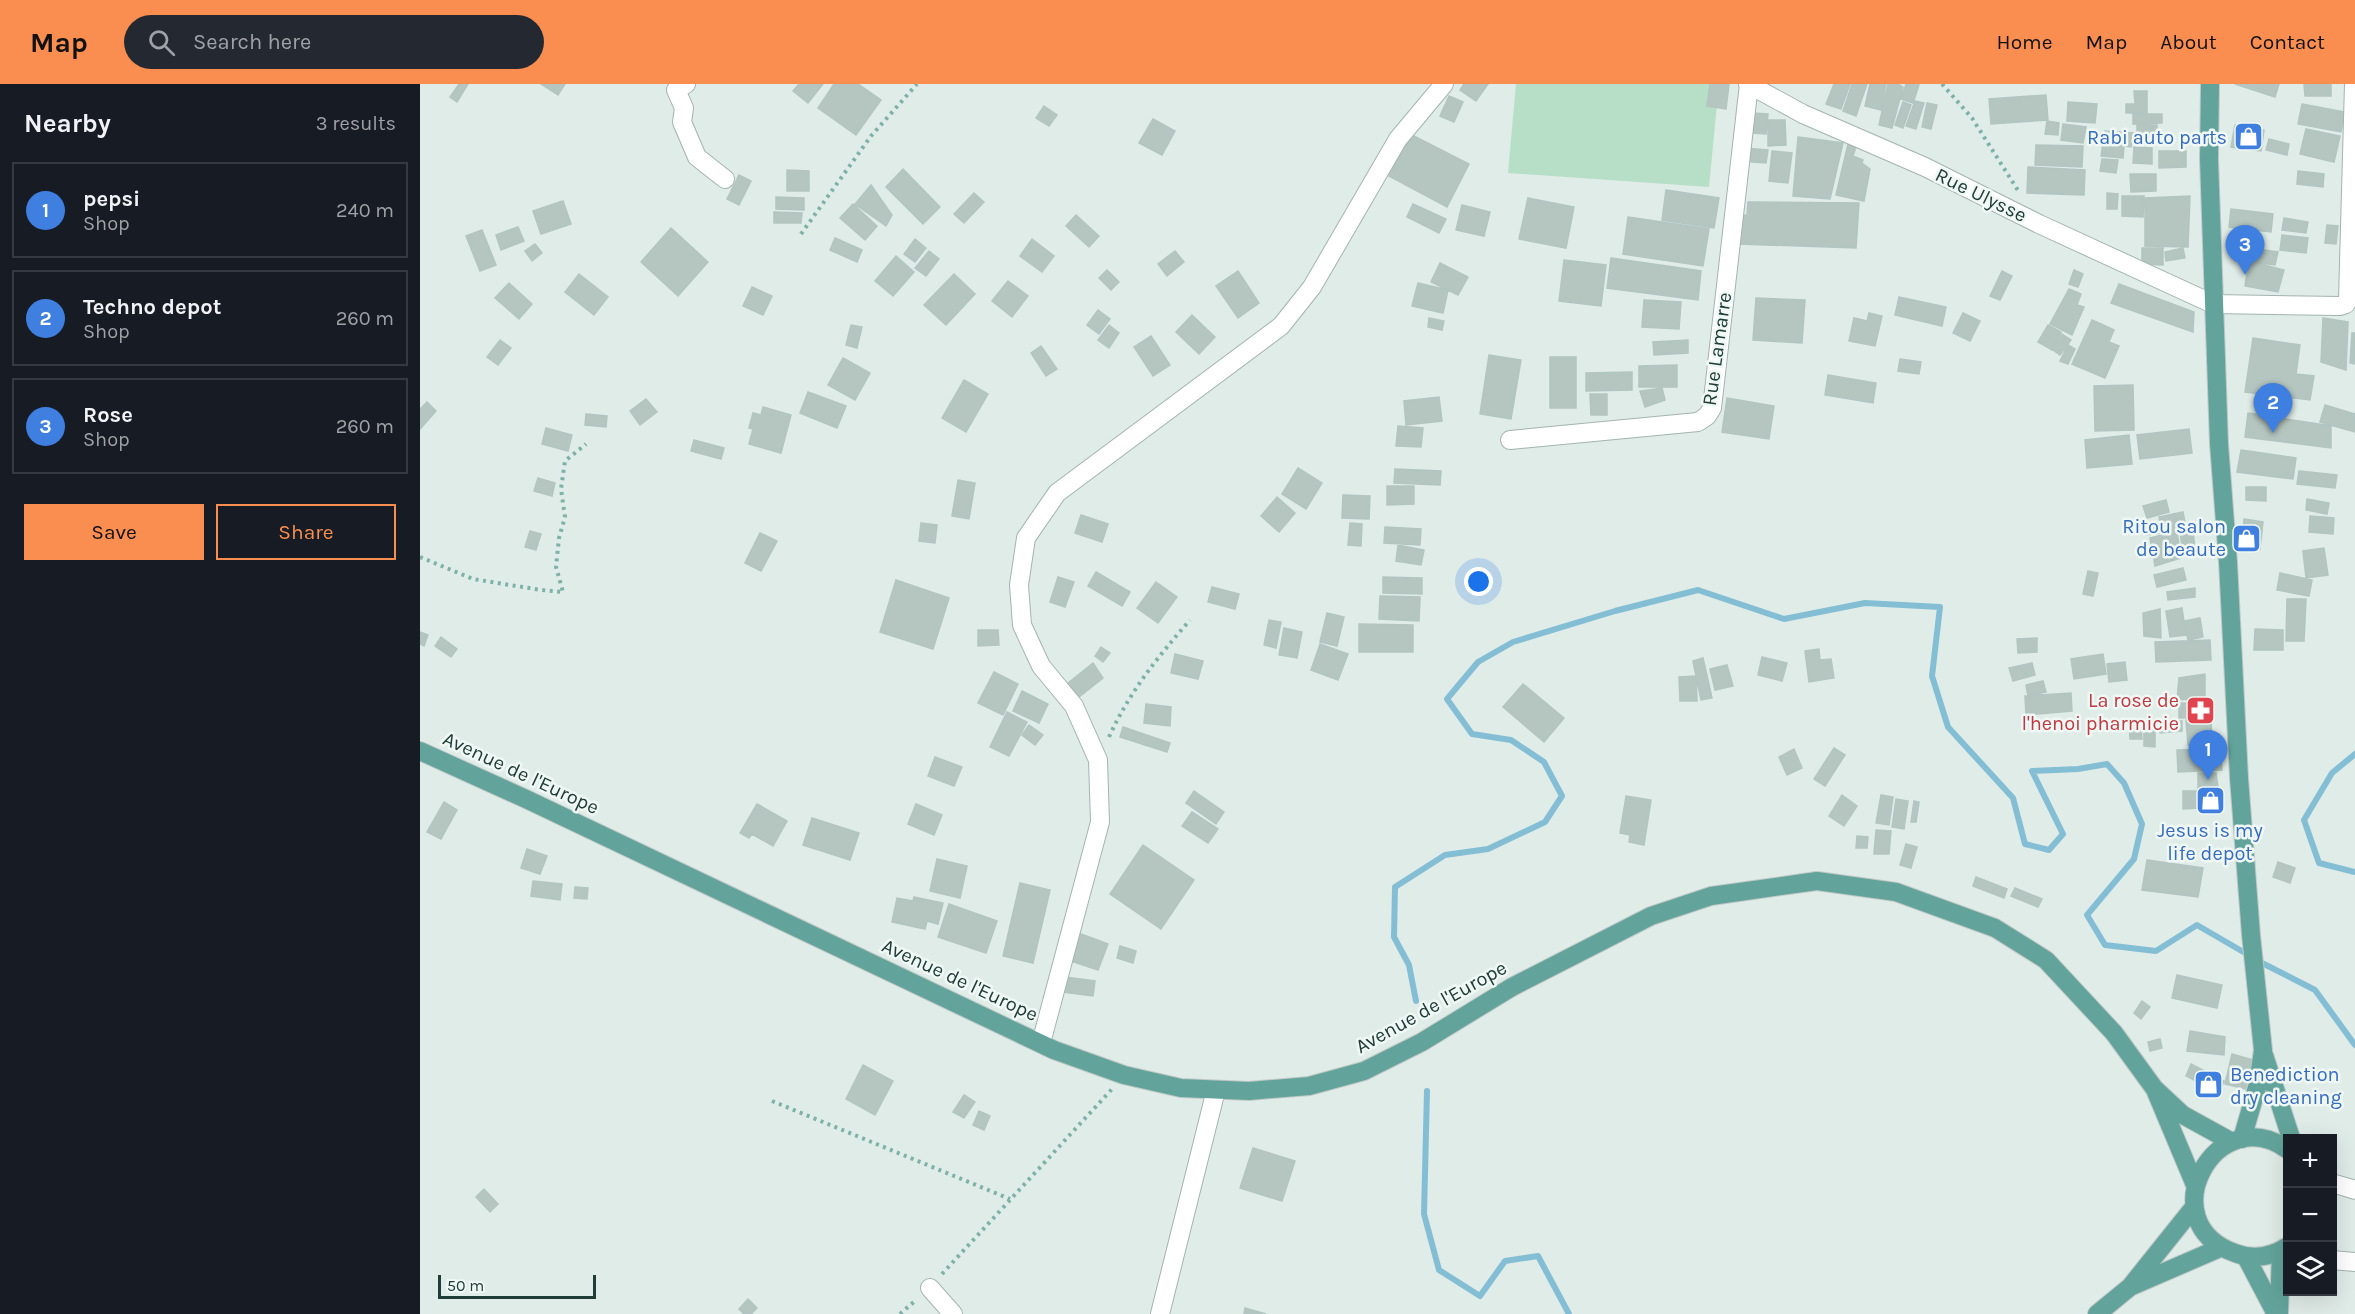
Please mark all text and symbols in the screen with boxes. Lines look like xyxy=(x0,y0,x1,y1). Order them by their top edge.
search box xyxy=(124,15,544,69)
text: Map xyxy=(30,26,88,59)
icon: search xyxy=(145,26,178,59)
text: Search here xyxy=(193,29,311,55)
text: Home xyxy=(1997,30,2053,54)
text: Map xyxy=(2086,30,2127,54)
text: About xyxy=(2160,30,2217,54)
text: Contact xyxy=(2250,30,2325,54)
text: Nearby xyxy=(24,108,111,139)
text: 3 results xyxy=(316,112,396,135)
shop icon: Rabi auto parts xyxy=(2232,121,2264,153)
place label: Rabi auto parts xyxy=(2087,126,2227,149)
street label: Rue Ulysse xyxy=(1932,163,2030,227)
text: pepsi xyxy=(83,186,140,212)
text: 1 xyxy=(42,199,49,222)
text: 240 m xyxy=(336,199,394,222)
text: Shop xyxy=(83,212,130,235)
pin: 3 xyxy=(2226,226,2264,275)
street label: Rue Lamarre xyxy=(1698,291,1736,407)
text: Techno depot xyxy=(83,294,221,320)
text: 2 xyxy=(39,307,52,330)
text: 260 m xyxy=(336,307,394,330)
text: Shop xyxy=(83,320,130,343)
pin: 2 xyxy=(2254,384,2292,433)
text: Rose xyxy=(83,402,133,428)
text: 3 xyxy=(39,415,52,438)
text: 260 m xyxy=(336,415,394,438)
text: Shop xyxy=(83,428,130,451)
button: Save xyxy=(24,504,204,560)
button: Share xyxy=(216,504,396,560)
place label: Ritou salon de beaute xyxy=(2122,515,2226,561)
shop icon: Ritou salon de beaute xyxy=(2231,522,2263,554)
your location xyxy=(1464,567,1493,596)
place label: La rose de l'henoi pharmicie xyxy=(2021,689,2179,735)
pharmacy icon: La rose de l'henoi pharmicie xyxy=(2184,695,2216,727)
street label: Avenue de l'Europe xyxy=(439,727,603,819)
pin: 1 xyxy=(2188,730,2228,780)
shop icon: Jesus is my life depot xyxy=(2194,784,2226,816)
place label: Jesus is my life depot xyxy=(2157,819,2263,865)
street label: Avenue de l'Europe xyxy=(878,934,1042,1026)
street label: Avenue de l'Europe xyxy=(1351,956,1511,1058)
place label: Benediction dry cleaning xyxy=(2230,1063,2342,1109)
shop icon: Benediction dry cleaning xyxy=(2193,1069,2225,1101)
map controls xyxy=(2283,1134,2337,1296)
button: + xyxy=(2283,1134,2337,1188)
button: − xyxy=(2283,1188,2337,1242)
button: layers xyxy=(2283,1242,2337,1296)
scale bar xyxy=(438,1272,596,1300)
text: 50 m xyxy=(447,1276,484,1295)

